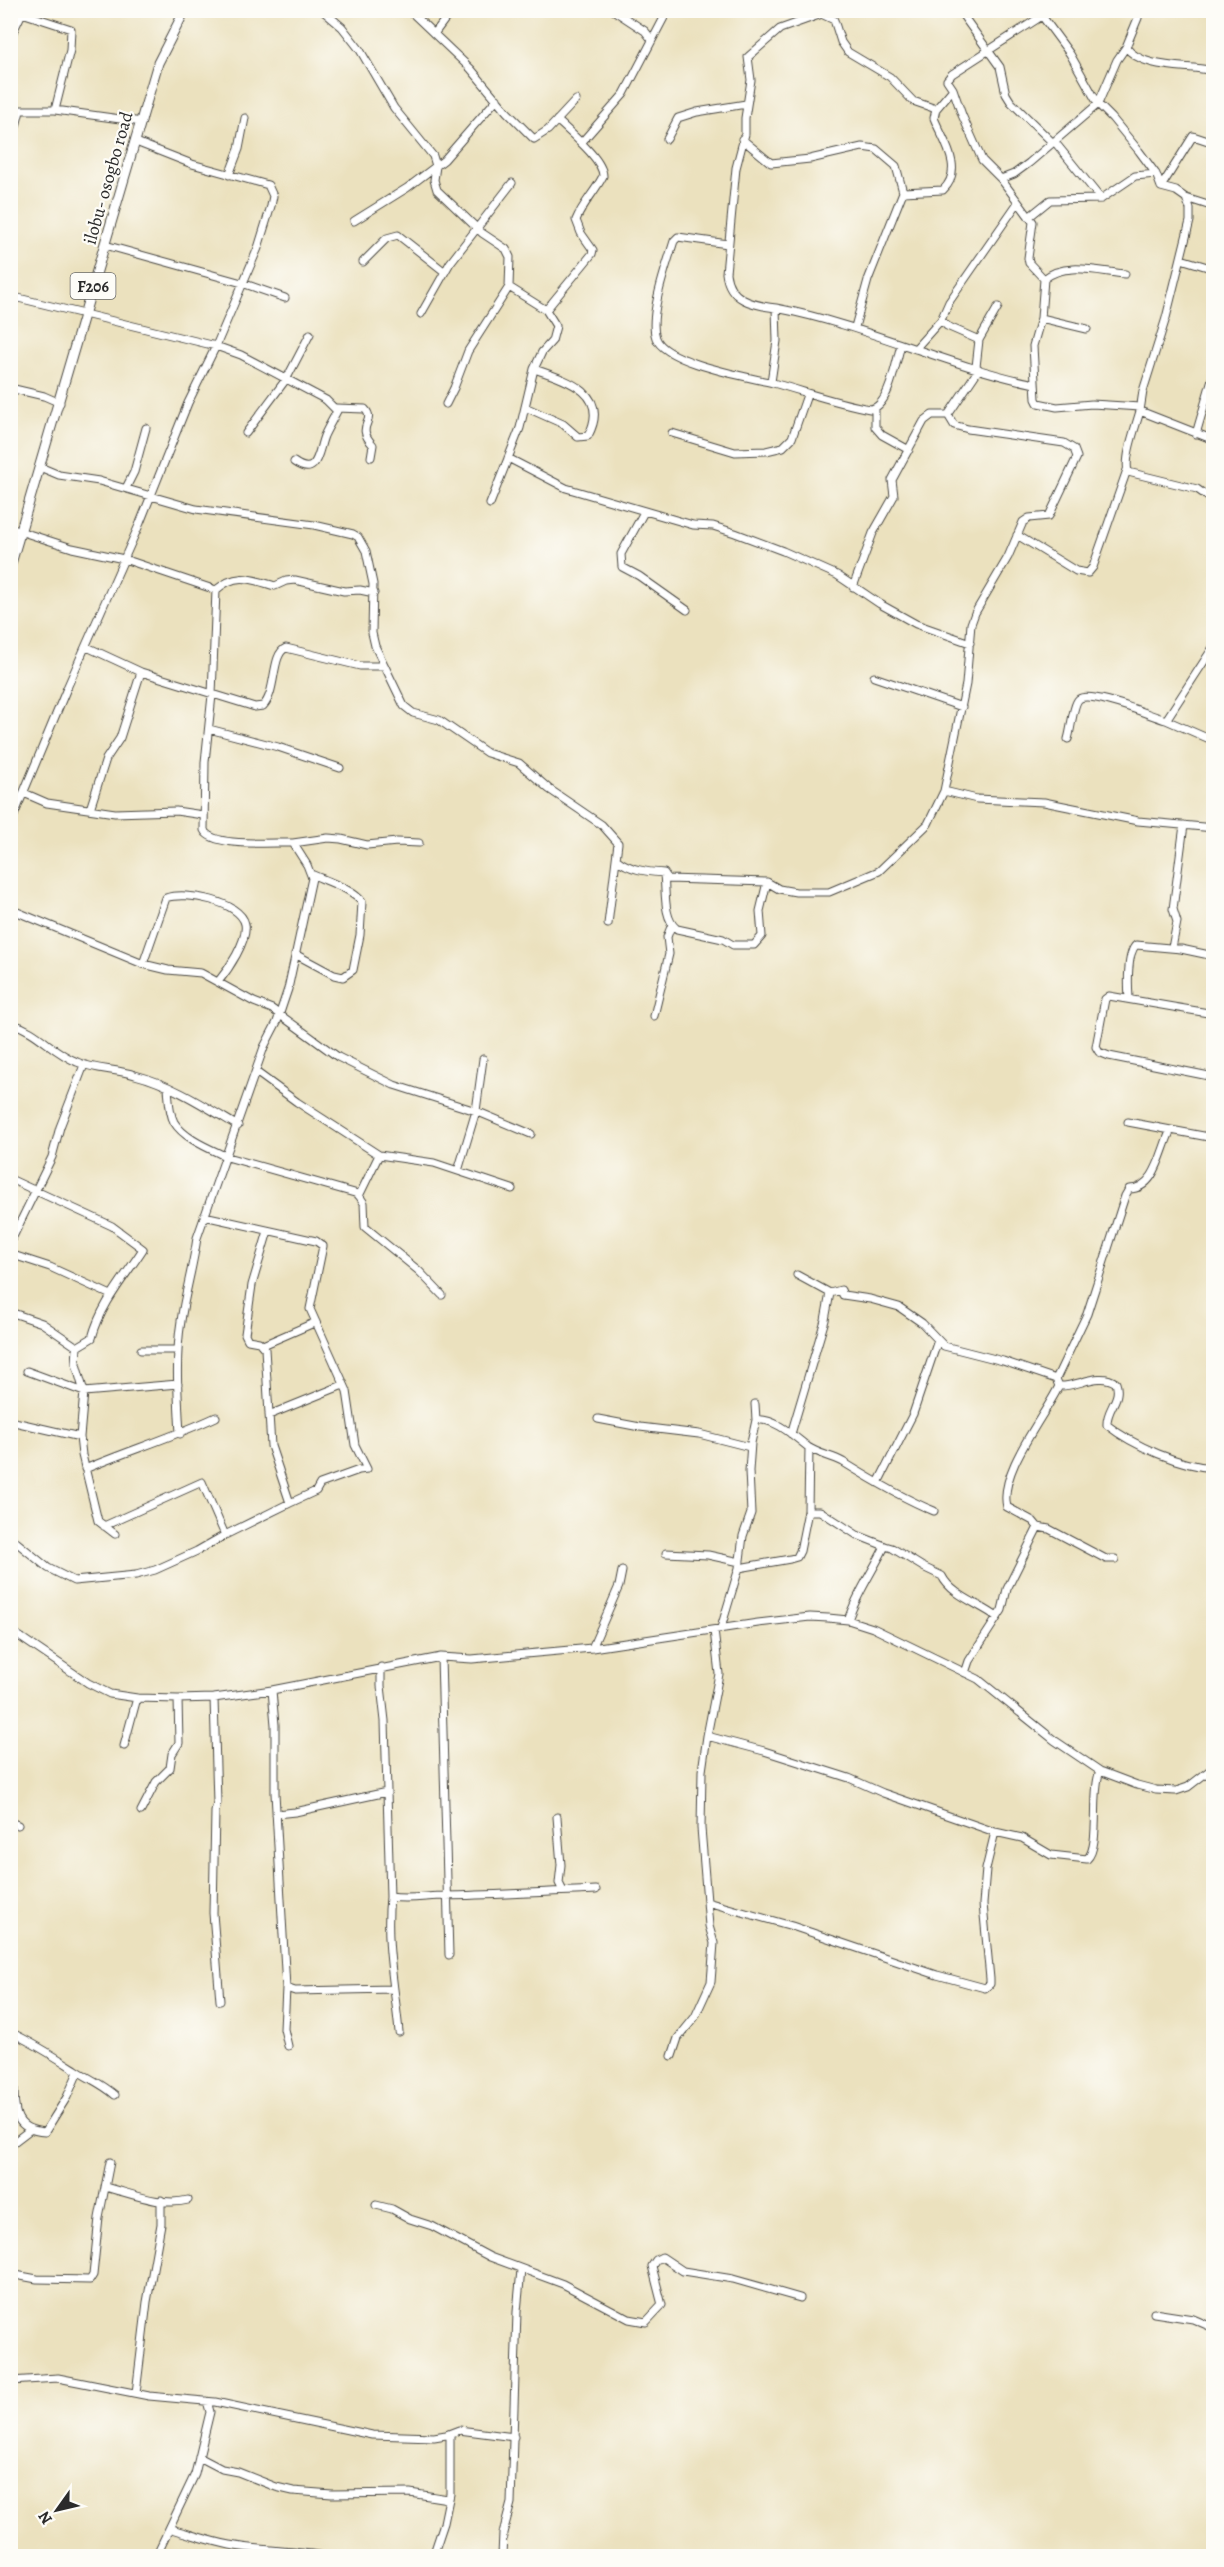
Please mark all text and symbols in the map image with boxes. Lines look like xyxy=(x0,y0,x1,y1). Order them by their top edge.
street label: ilobu- osogbo road xyxy=(78,109,138,247)
road number: F206 xyxy=(70,273,116,299)
north arrow xyxy=(27,2480,87,2540)
text: N xyxy=(33,2507,58,2529)

